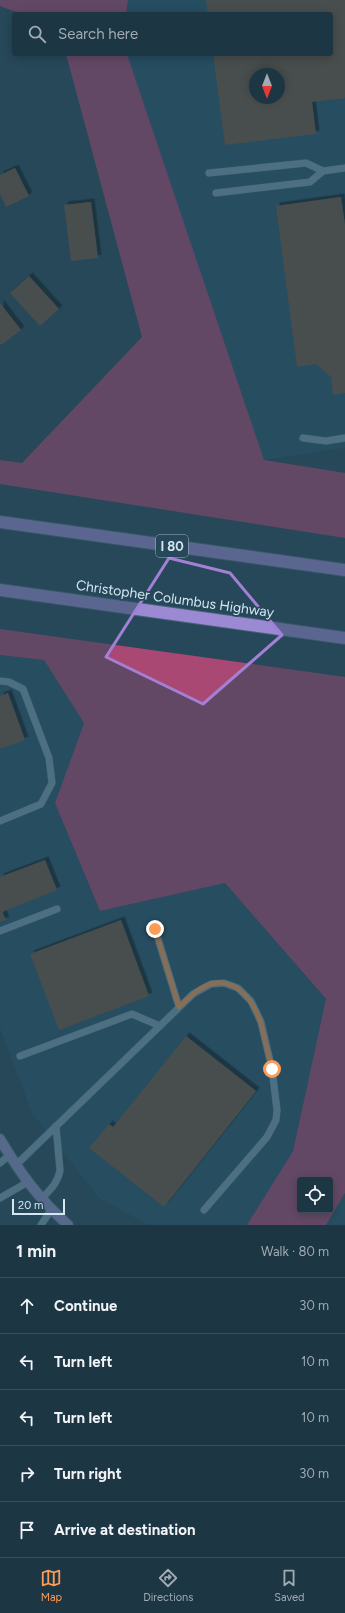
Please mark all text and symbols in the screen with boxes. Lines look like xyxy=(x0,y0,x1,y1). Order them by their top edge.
search box xyxy=(12,12,333,56)
icon: search xyxy=(26,23,48,45)
text: Search here xyxy=(58,25,138,43)
north arrow xyxy=(249,68,285,104)
road number: I 80 xyxy=(156,535,188,557)
street label: Christopher Columbus Highway xyxy=(75,577,276,621)
route end xyxy=(146,920,164,938)
route start xyxy=(263,1060,281,1078)
map controls xyxy=(297,1177,333,1213)
button: locate xyxy=(297,1177,333,1213)
scale bar xyxy=(12,1197,65,1216)
text: 20 m xyxy=(18,1199,43,1212)
text: 1 min xyxy=(16,1241,56,1261)
text: Walk · 80 m xyxy=(261,1244,329,1259)
icon: ahead xyxy=(16,1295,38,1317)
text: Continue xyxy=(54,1297,117,1315)
text: 30 m xyxy=(299,1298,329,1313)
icon: left xyxy=(16,1351,38,1373)
text: Turn left xyxy=(54,1353,112,1371)
text: 10 m xyxy=(301,1354,329,1369)
icon: left xyxy=(16,1407,38,1429)
text: Turn left xyxy=(54,1409,112,1427)
text: 10 m xyxy=(301,1410,329,1425)
icon: right xyxy=(16,1463,38,1485)
text: Turn right xyxy=(54,1465,122,1483)
text: 30 m xyxy=(299,1466,329,1481)
icon: arrive xyxy=(16,1519,38,1541)
text: Arrive at destination xyxy=(54,1521,195,1539)
tab: Map xyxy=(40,1567,62,1604)
tab: Directions xyxy=(143,1567,193,1604)
tab: Saved xyxy=(274,1567,305,1604)

